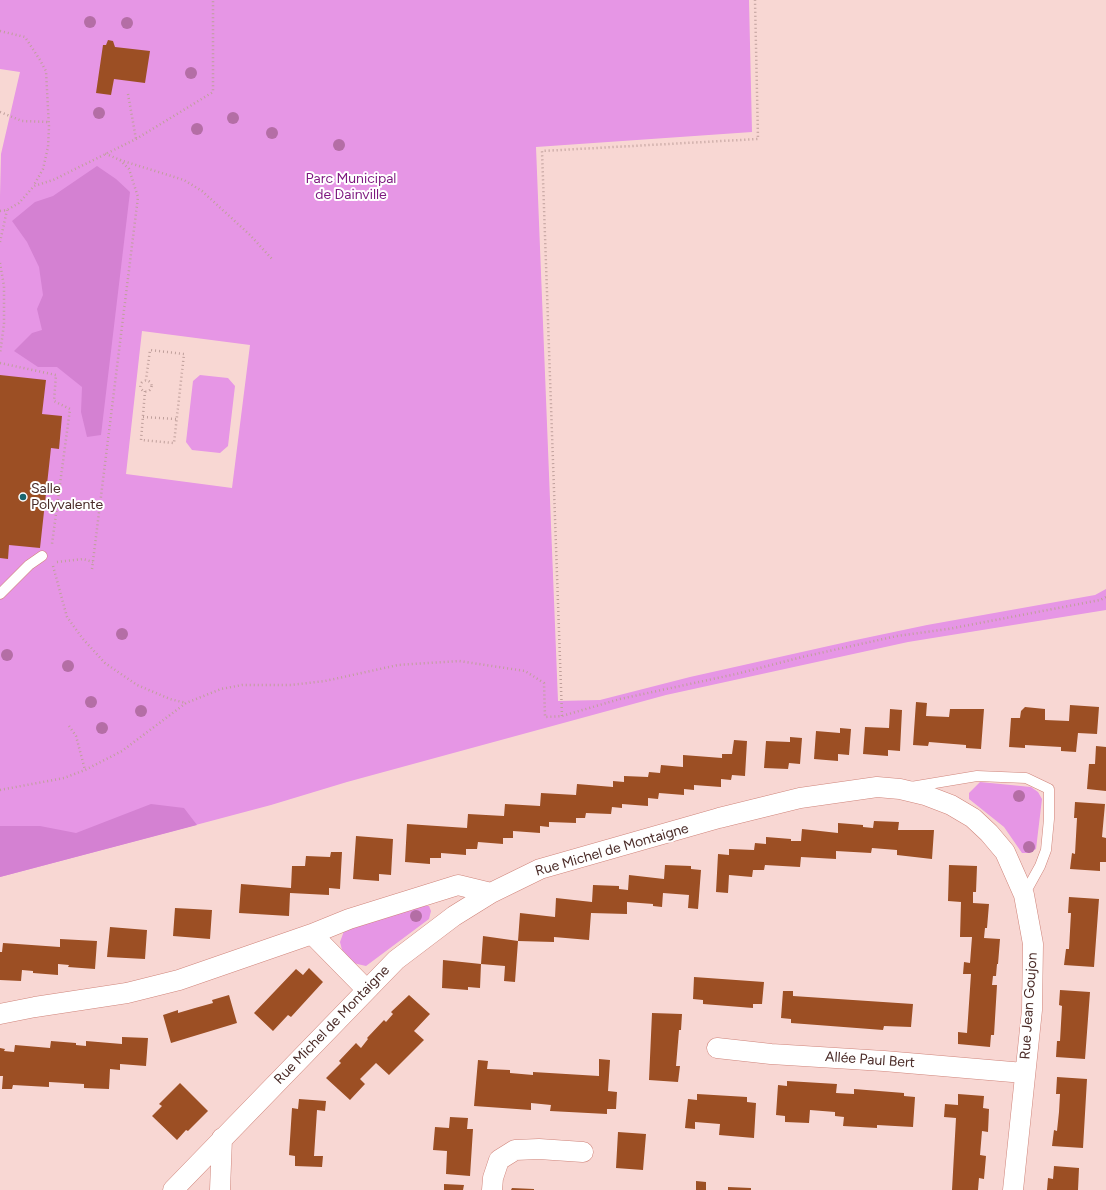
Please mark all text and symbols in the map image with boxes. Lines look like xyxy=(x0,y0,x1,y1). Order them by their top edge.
park label: Parc Municipal de Dainville xyxy=(306,171,396,204)
place label: Salle Polyvalente xyxy=(31,481,103,514)
marker: Salle Polyvalente xyxy=(18,492,28,502)
street label: Rue Michel de Montaigne xyxy=(533,820,691,880)
street label: Rue Jean Goujon xyxy=(1017,952,1041,1060)
street label: Rue Michel de Montaigne xyxy=(271,962,393,1088)
street label: Allée Paul Bert xyxy=(824,1048,916,1072)

